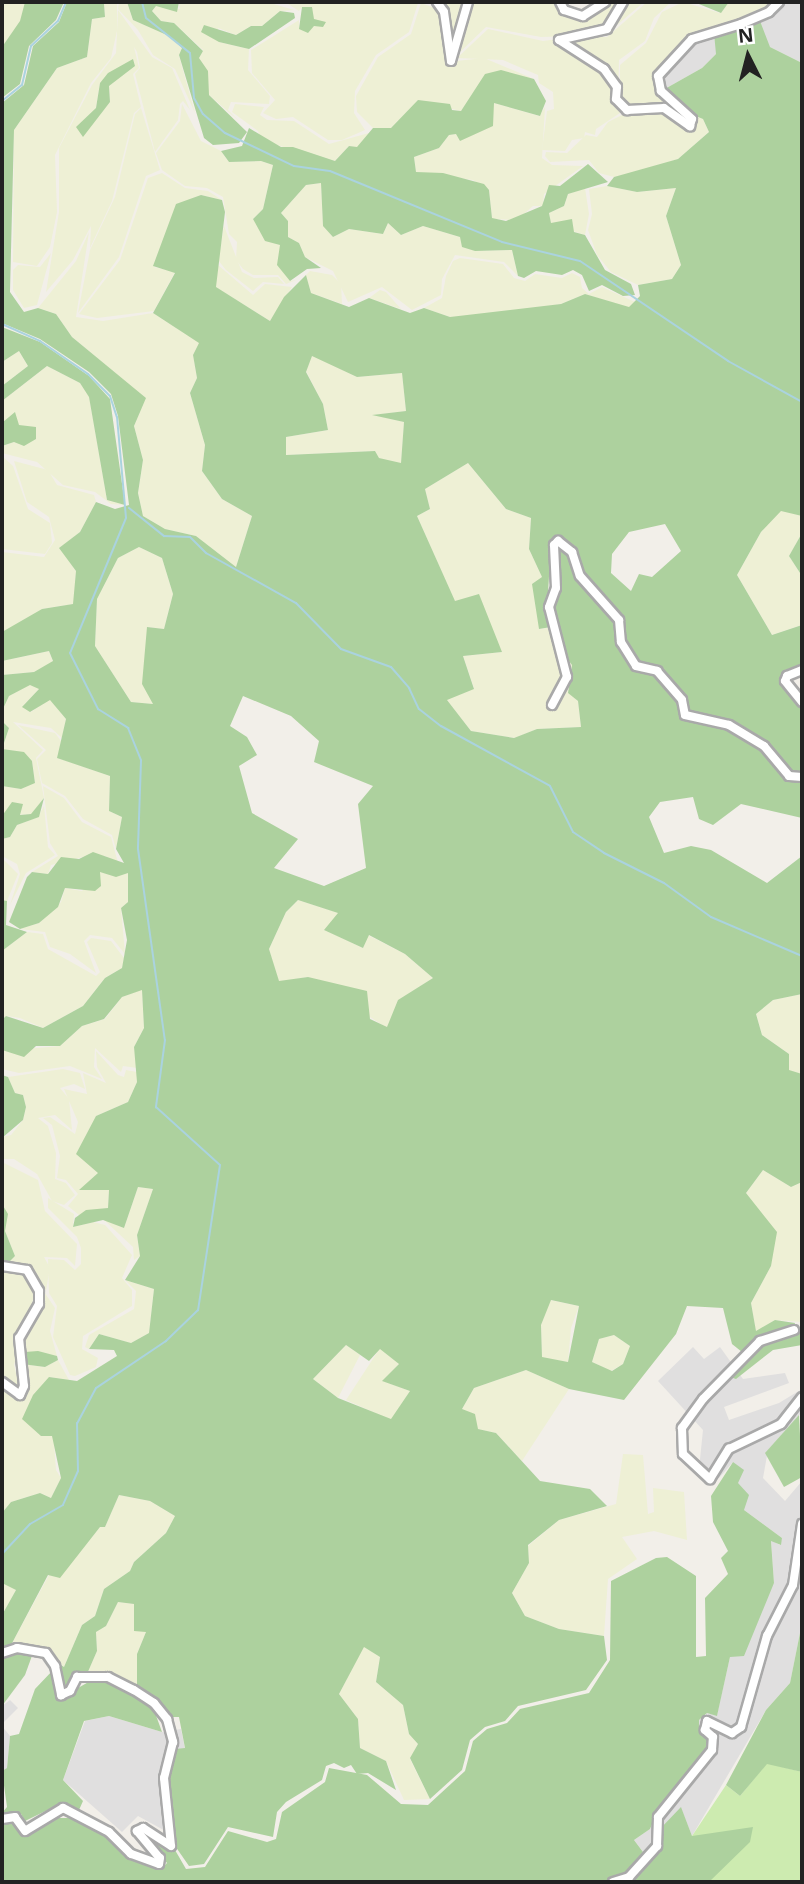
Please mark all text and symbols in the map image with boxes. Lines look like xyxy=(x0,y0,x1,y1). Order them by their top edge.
north arrow xyxy=(713,21,783,91)
text: N xyxy=(737,21,755,49)

